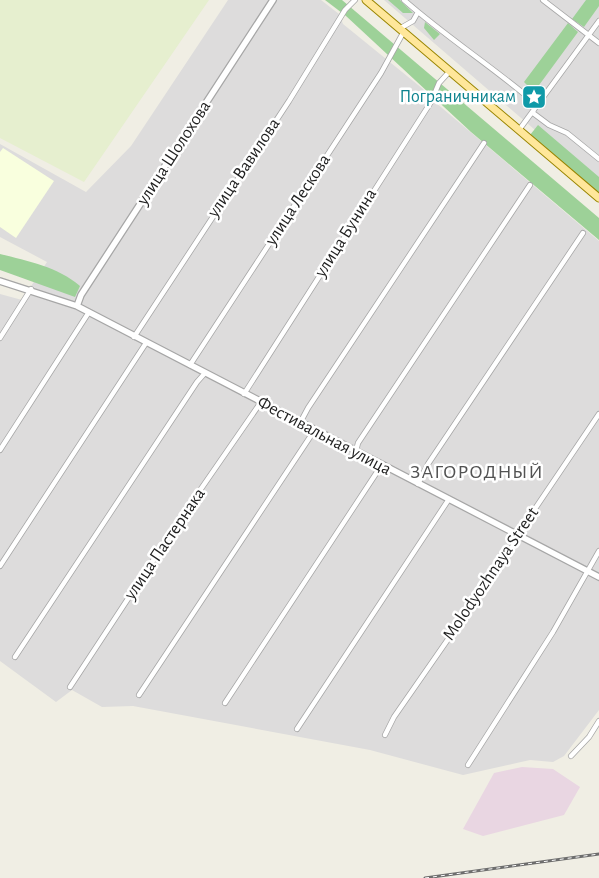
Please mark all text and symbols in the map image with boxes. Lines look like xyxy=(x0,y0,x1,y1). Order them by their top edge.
place icon: Пограничникам xyxy=(521,84,547,110)
place label: Пограничникам xyxy=(400,88,516,106)
street label: улица Шолохова xyxy=(133,98,214,209)
street label: улица Вавилова xyxy=(204,115,284,222)
street label: улица Лескова xyxy=(261,151,334,250)
street label: улица Бунина xyxy=(311,186,380,281)
street label: Фестивальная улица xyxy=(254,393,394,479)
district label: ЗАГОРОДНЫЙ xyxy=(410,462,544,482)
street label: улица Пастернака xyxy=(121,485,209,604)
street label: Molodyozhnaya Street xyxy=(440,504,542,644)

